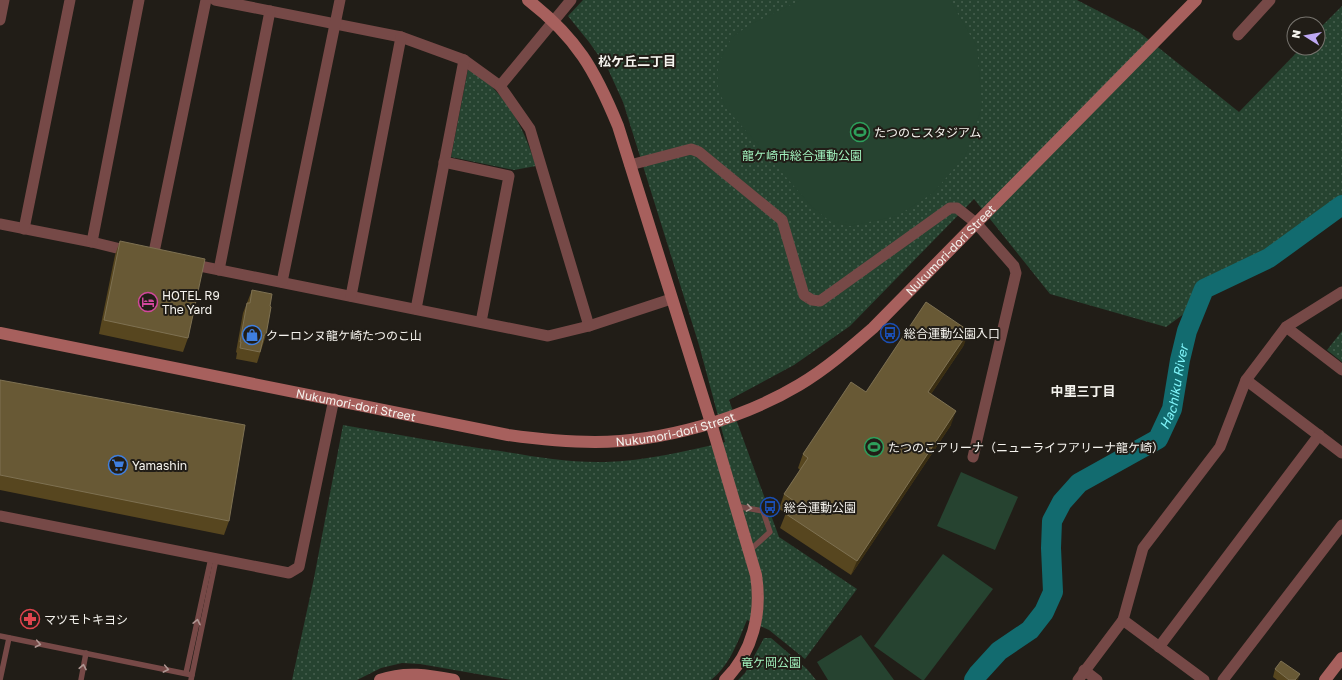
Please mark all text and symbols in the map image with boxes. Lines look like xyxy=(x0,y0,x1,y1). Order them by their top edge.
north arrow xyxy=(1286,16,1326,56)
text: N xyxy=(1289,29,1303,39)
district label: 松ケ丘二丁目 xyxy=(598,53,676,69)
sports icon: たつのこスタジアム xyxy=(849,121,871,143)
place label: たつのこスタジアム xyxy=(874,125,981,140)
park label: 龍ケ崎市総合運動公園 xyxy=(742,148,862,163)
street label: Nukumori-dori Street xyxy=(902,201,998,298)
place label: HOTEL R9 The Yard xyxy=(162,288,220,317)
hotel icon: HOTEL R9 The Yard xyxy=(137,291,159,313)
bus stop icon: 総合運動公園入口 xyxy=(879,322,901,344)
shop icon: クーロンヌ龍ケ崎たつのこ山 xyxy=(241,324,263,346)
place label: 総合運動公園入口 xyxy=(904,326,1000,341)
place label: クーロンヌ龍ケ崎たつのこ山 xyxy=(266,328,422,343)
water label: Hachiku River xyxy=(1156,341,1192,432)
district label: 中里三丁目 xyxy=(1050,383,1116,399)
street label: Nukumori-dori Street xyxy=(295,385,417,424)
street label: Nukumori-dori Street xyxy=(615,408,737,449)
sports icon: たつのこアリーナ（ニューライフアリーナ龍ケ崎） xyxy=(863,436,885,458)
place label: たつのこアリーナ（ニューライフアリーナ龍ケ崎） xyxy=(888,440,1164,455)
supermarket icon: Yamashin xyxy=(107,454,129,476)
place label: Yamashin xyxy=(132,458,187,473)
bus stop icon: 総合運動公園 xyxy=(759,496,781,518)
place label: 総合運動公園 xyxy=(784,500,856,515)
one-way arrow xyxy=(746,503,752,512)
pharmacy icon: マツモトキヨシ xyxy=(19,608,41,630)
place label: マツモトキヨシ xyxy=(44,612,128,627)
one-way arrow xyxy=(193,618,201,625)
one-way arrow xyxy=(35,639,41,648)
park label: 竜ケ岡公園 xyxy=(741,655,801,670)
one-way arrow xyxy=(79,663,87,670)
one-way arrow xyxy=(163,665,169,673)

